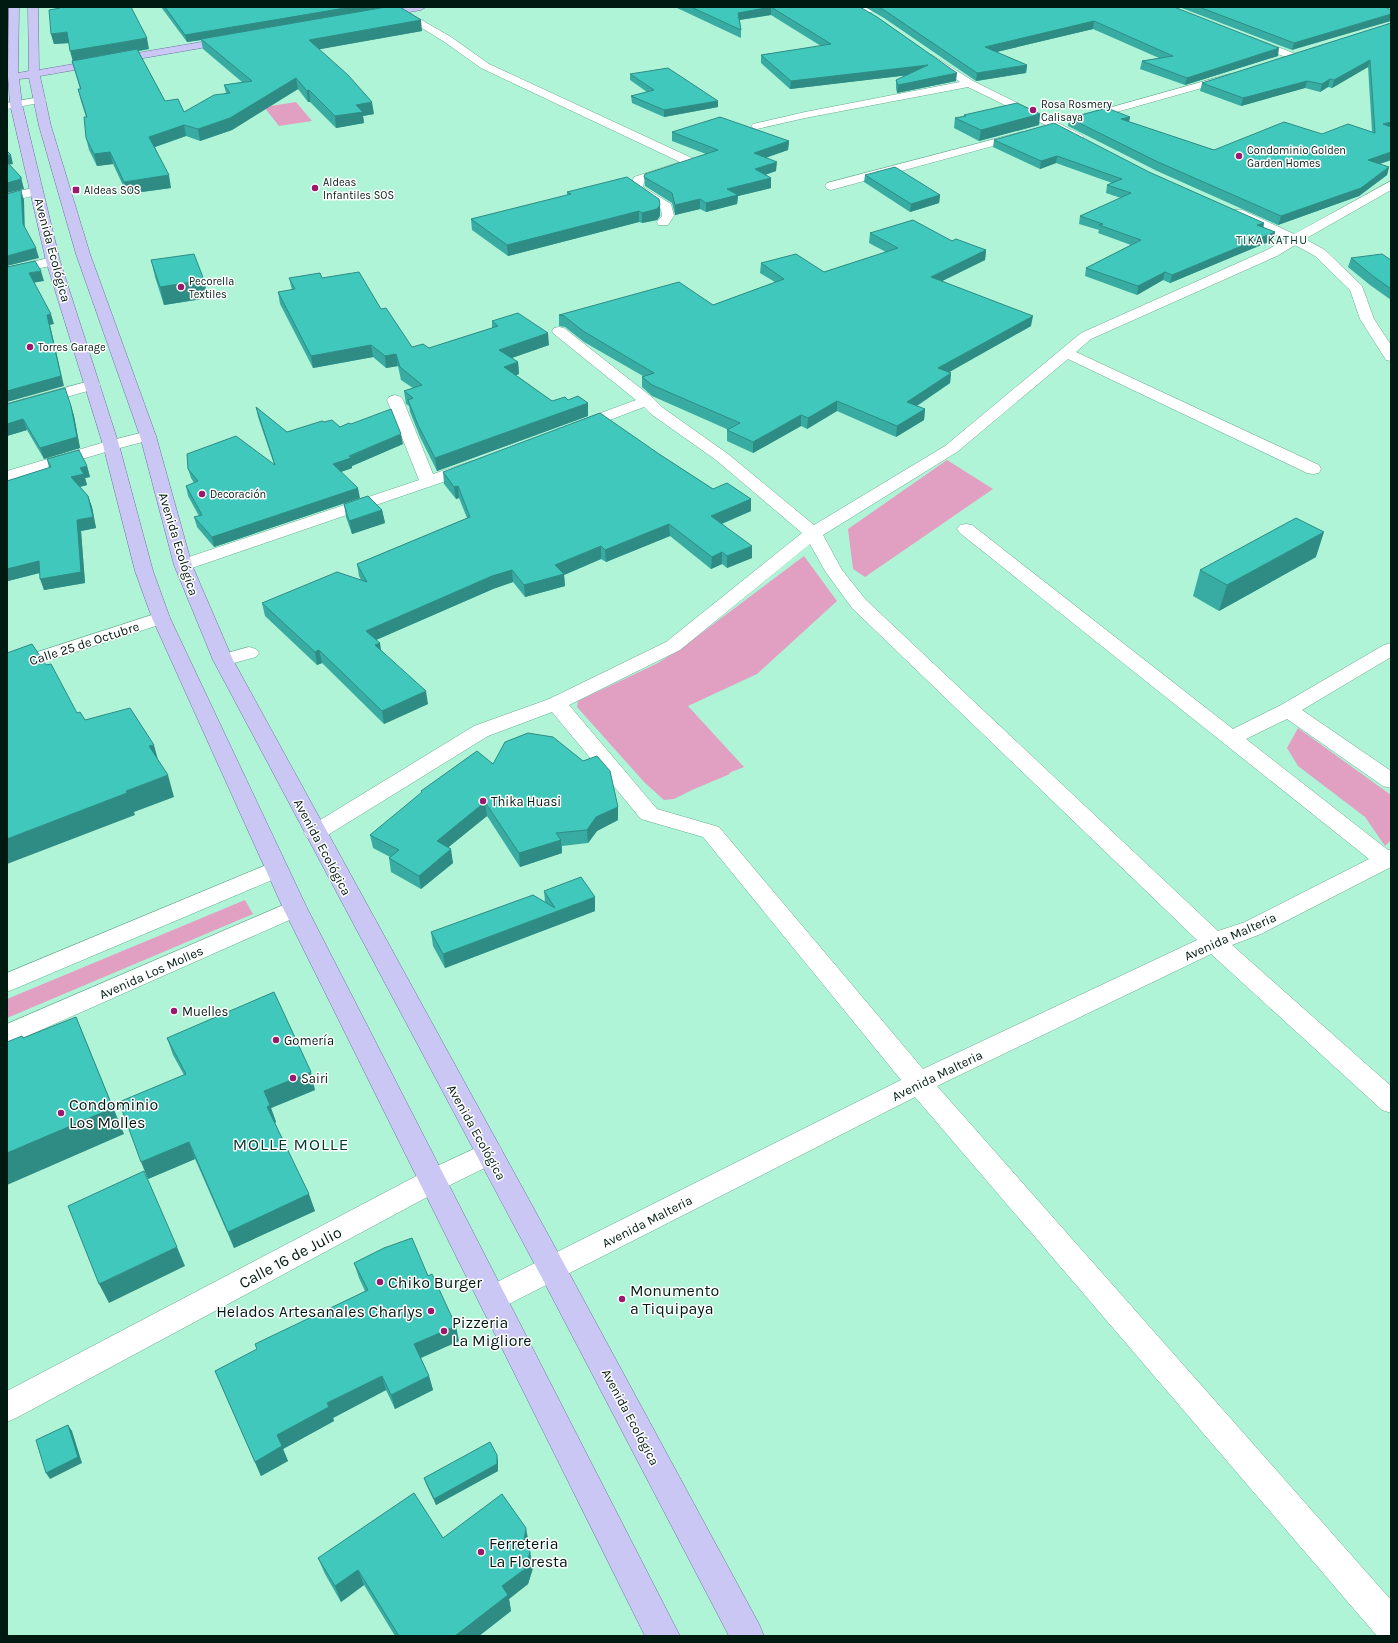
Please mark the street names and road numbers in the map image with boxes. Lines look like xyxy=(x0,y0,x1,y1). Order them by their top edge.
street label: Avenida Ecológica xyxy=(31,197,74,304)
street label: Avenida Ecológica xyxy=(156,491,201,598)
street label: Calle 25 de Octubre xyxy=(27,619,141,668)
street label: Avenida Ecológica xyxy=(291,796,354,898)
street label: Avenida Malteria xyxy=(1182,909,1279,963)
street label: Avenida Los Molles xyxy=(97,943,206,1002)
street label: Avenida Malteria xyxy=(889,1047,985,1104)
street label: Avenida Ecológica xyxy=(444,1082,509,1183)
street label: Avenida Malteria xyxy=(600,1192,695,1251)
street label: Calle 16 de Julio xyxy=(236,1222,345,1292)
street label: Avenida Ecológica xyxy=(599,1366,662,1468)

